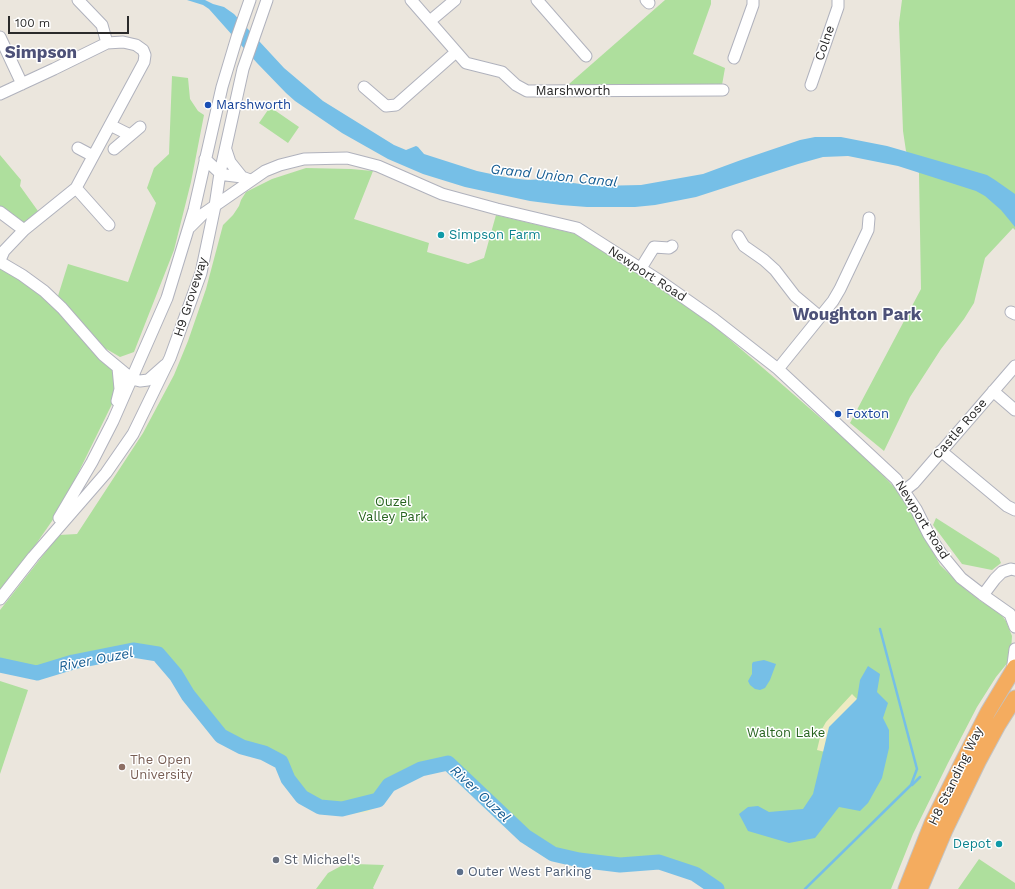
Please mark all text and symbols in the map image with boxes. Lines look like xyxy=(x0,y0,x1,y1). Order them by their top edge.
scale bar xyxy=(10,8,131,34)
text: 100 m xyxy=(15,16,50,30)
street label: Colne xyxy=(812,23,838,63)
district label: Simpson xyxy=(5,43,77,63)
street label: Marshworth xyxy=(535,83,611,99)
place label: Marshworth xyxy=(216,97,291,113)
marker: Marshworth xyxy=(203,100,213,110)
water label: Grand Union Canal xyxy=(490,161,618,191)
place label: Simpson Farm xyxy=(449,227,541,243)
marker: Simpson Farm xyxy=(436,230,446,240)
street label: Newport Road xyxy=(605,243,689,305)
street label: H9 Groveway xyxy=(171,255,211,339)
district label: Woughton Park xyxy=(793,305,921,325)
street label: Castle Rose xyxy=(929,396,991,462)
place label: Foxton xyxy=(846,406,889,422)
marker: Foxton xyxy=(833,409,843,419)
street label: Newport Road xyxy=(892,478,952,562)
park label: Ouzel Valley Park xyxy=(358,494,428,525)
water label: River Ouzel xyxy=(57,645,135,675)
street label: H8 Standing Way xyxy=(925,724,987,828)
park label: Walton Lake xyxy=(747,725,825,741)
place label: The Open University xyxy=(130,752,192,783)
marker: The Open University xyxy=(117,762,127,772)
water label: River Ouzel xyxy=(447,762,513,826)
place label: Depot xyxy=(953,836,991,852)
marker: Depot xyxy=(994,839,1004,849)
place label: St Michael's xyxy=(284,852,360,868)
marker: St Michael's xyxy=(271,855,281,865)
place label: Outer West Parking xyxy=(468,864,591,880)
marker: Outer West Parking xyxy=(455,867,465,877)

